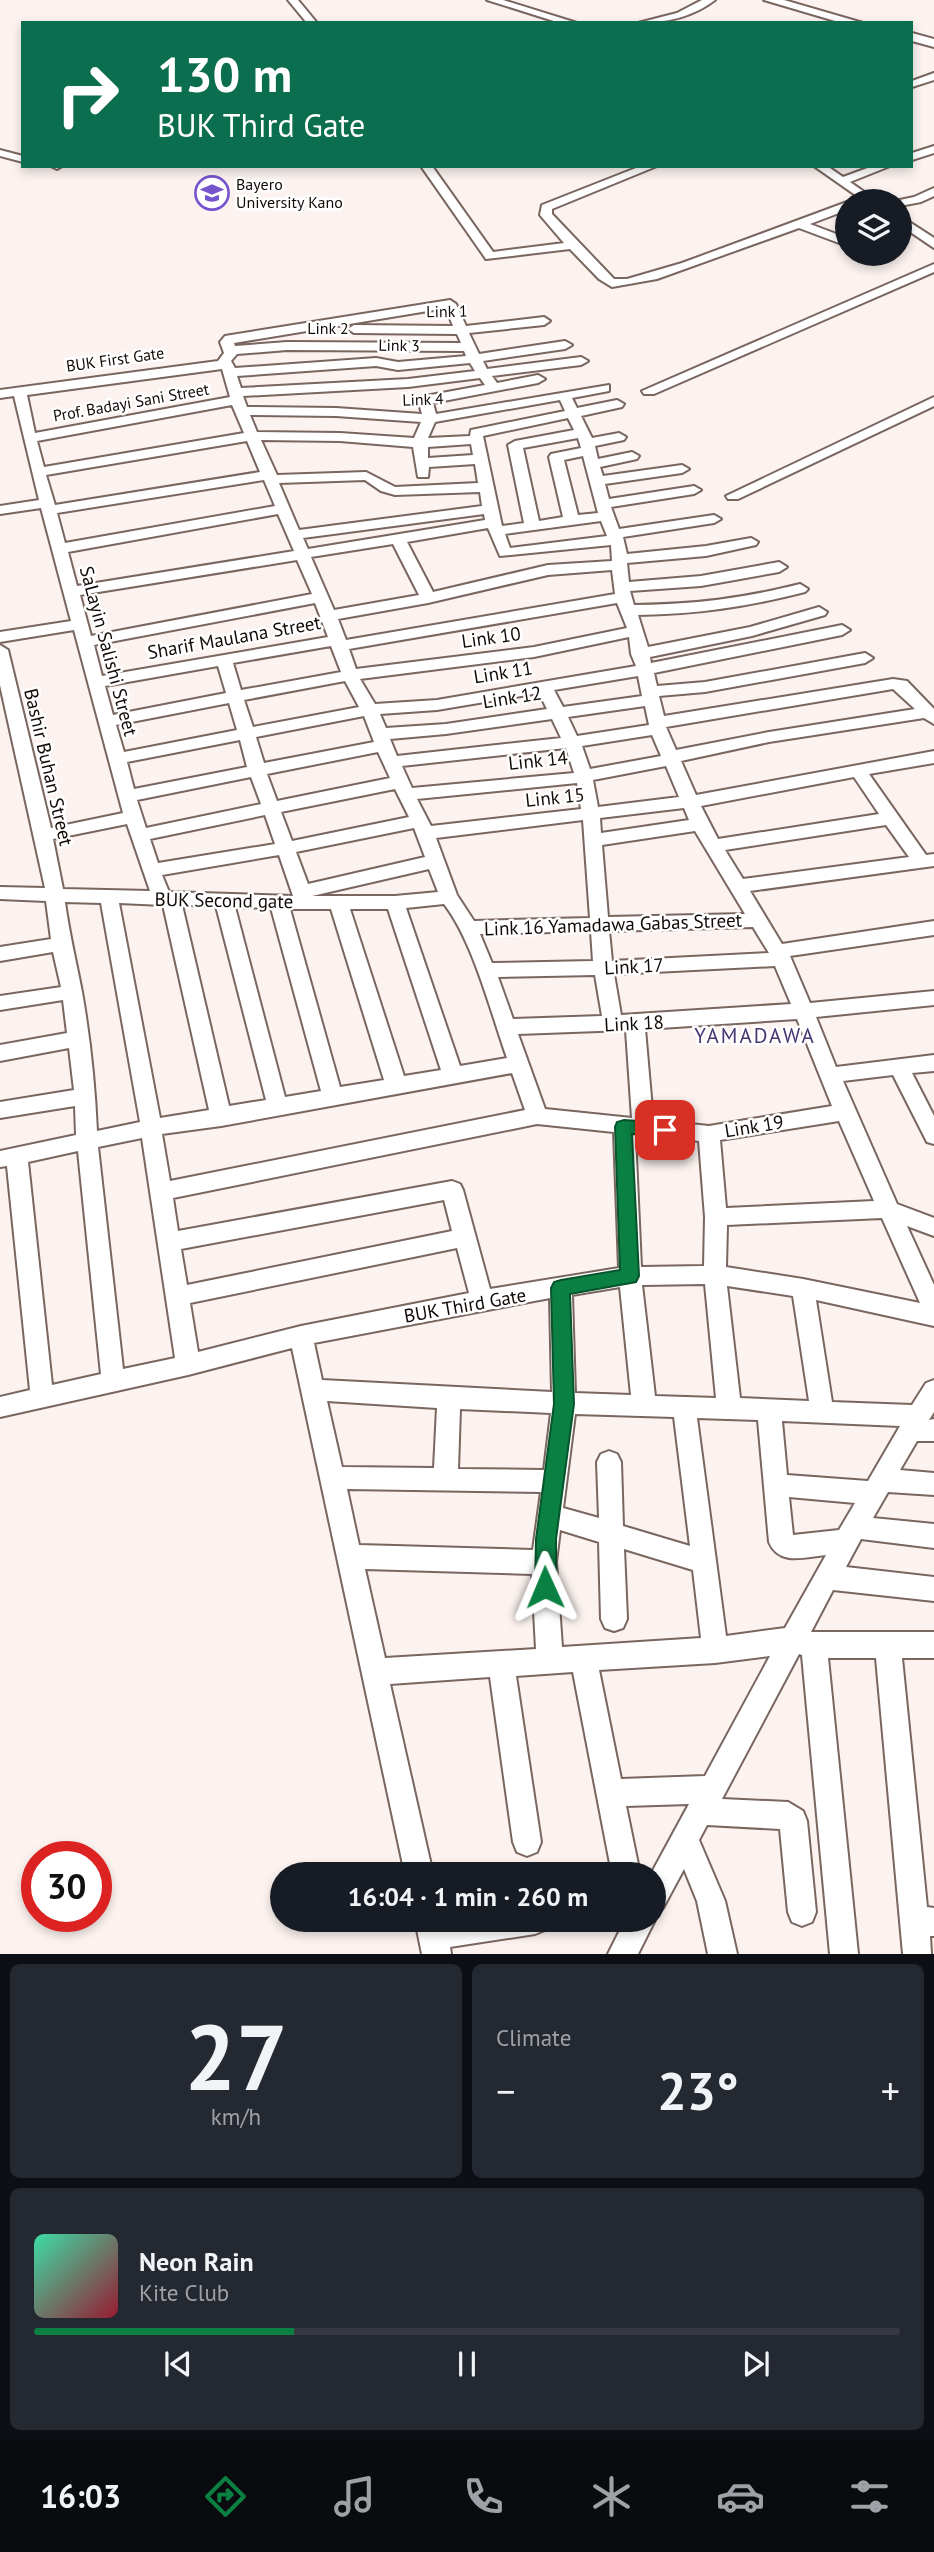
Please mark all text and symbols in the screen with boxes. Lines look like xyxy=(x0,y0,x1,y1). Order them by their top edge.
text: 130 m xyxy=(157,42,292,106)
icon: right xyxy=(42,49,133,140)
text: BUK Third Gate xyxy=(157,104,365,146)
school or university icon: Bayero University Kano xyxy=(193,174,231,212)
place label: Bayero University Kano xyxy=(236,174,343,212)
map controls xyxy=(835,189,912,266)
button: layers xyxy=(835,189,912,266)
street label: Link 1 xyxy=(426,301,468,321)
street label: Link 2 xyxy=(307,318,349,338)
street label: Link 3 xyxy=(378,335,420,355)
street label: BUK First Gate xyxy=(65,342,165,376)
street label: Prof. Badayi Sani Street xyxy=(52,378,211,426)
street label: Link 4 xyxy=(402,388,444,410)
street label: SaLayin Salishi Street xyxy=(75,563,143,739)
street label: Sharif Maulana Street xyxy=(145,610,323,664)
street label: Link 10 xyxy=(460,621,522,653)
street label: Link 11 xyxy=(472,655,534,689)
street label: Link 12 xyxy=(481,680,543,714)
street label: Bashir Buhan Street xyxy=(19,686,79,849)
street label: Link 14 xyxy=(507,745,569,775)
street label: Link 15 xyxy=(524,782,586,812)
street label: BUK Second gate xyxy=(154,887,294,913)
street label: Link 16 Yamadawa Gabas Street xyxy=(484,907,743,940)
street label: Link 17 xyxy=(604,952,664,980)
street label: Link 18 xyxy=(604,1009,664,1037)
district label: YAMADAWA xyxy=(694,1022,816,1049)
pin xyxy=(635,1100,695,1160)
street label: Link 19 xyxy=(723,1109,785,1143)
icon: arrive xyxy=(646,1111,684,1149)
street label: BUK Third Gate xyxy=(402,1282,528,1328)
position arrow xyxy=(508,1550,582,1624)
speed limit sign: 30 xyxy=(21,1841,112,1932)
text: 16:04 · 1 min · 260 m xyxy=(348,1880,588,1913)
text: 27 xyxy=(184,1997,288,2115)
text: Climate xyxy=(496,2023,571,2052)
text: 23° xyxy=(657,2057,739,2124)
text: − xyxy=(496,2066,515,2115)
text: + xyxy=(881,2066,900,2115)
text: km/h xyxy=(211,2102,261,2131)
text: Neon Rain xyxy=(139,2245,254,2278)
text: Kite Club xyxy=(139,2278,229,2307)
icon: previous xyxy=(159,2345,197,2383)
icon: pause xyxy=(448,2345,486,2383)
icon: next xyxy=(737,2345,775,2383)
icon: directions xyxy=(201,2472,250,2521)
icon: music xyxy=(330,2472,379,2521)
icon: phone xyxy=(459,2472,508,2521)
icon: climate xyxy=(587,2472,636,2521)
icon: car xyxy=(716,2472,765,2521)
icon: filters xyxy=(845,2472,894,2521)
text: 16:03 xyxy=(40,2475,121,2517)

